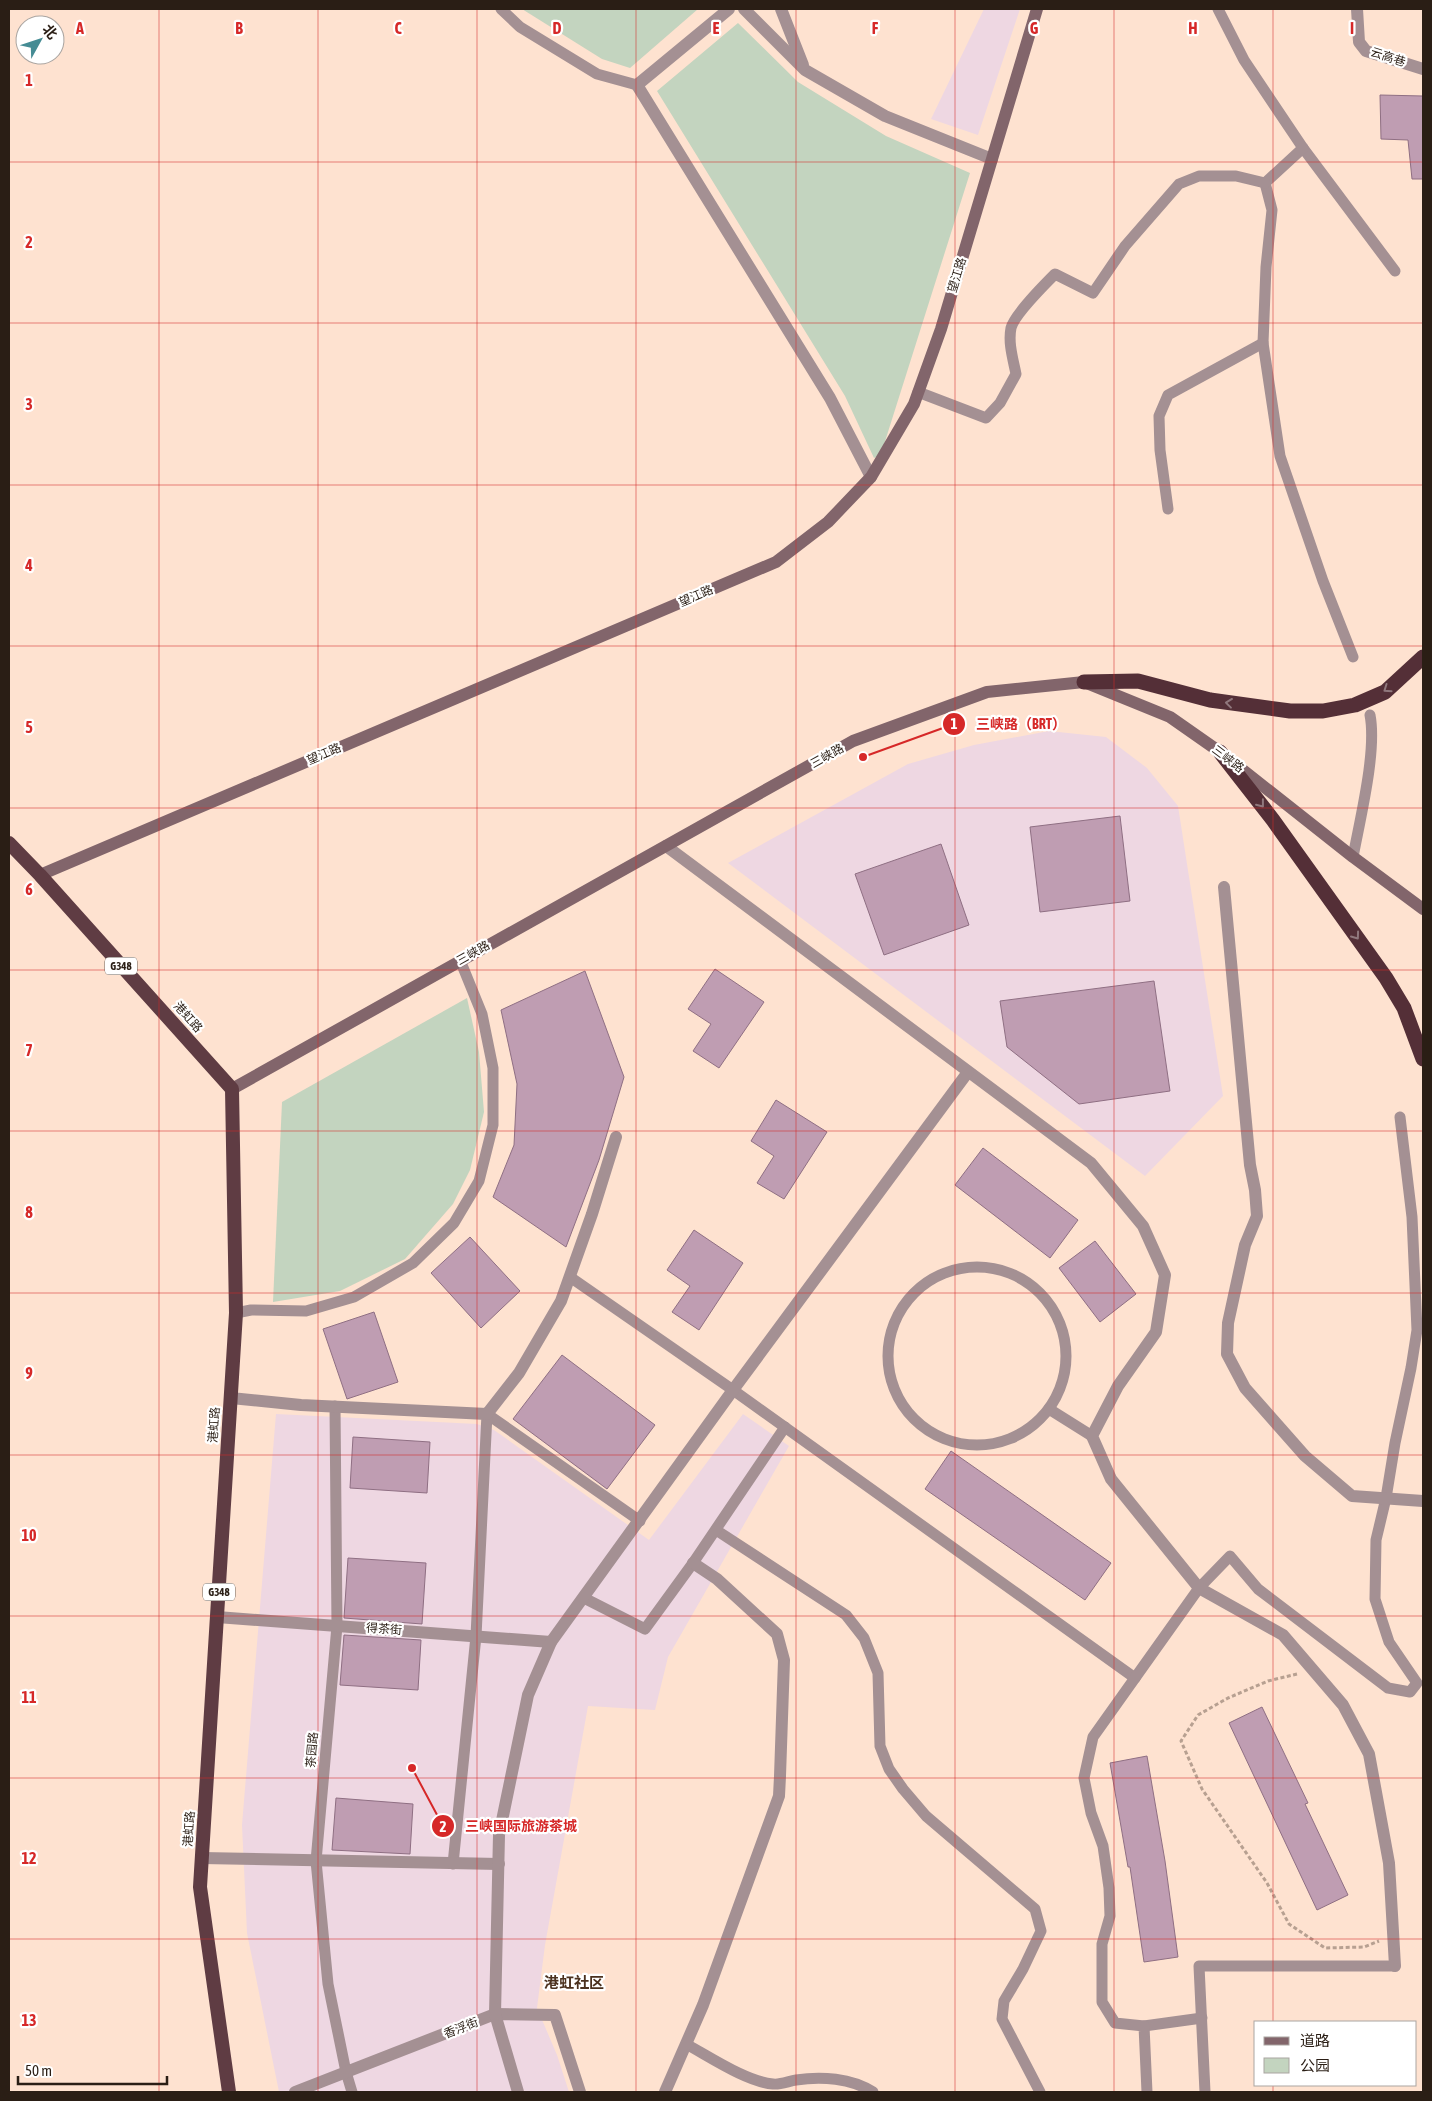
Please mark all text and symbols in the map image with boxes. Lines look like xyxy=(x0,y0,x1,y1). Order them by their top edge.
north arrow xyxy=(15,15,65,65)
text: A xyxy=(75,19,84,37)
text: B xyxy=(235,19,243,37)
text: C xyxy=(394,19,402,37)
text: D xyxy=(553,19,562,37)
text: E xyxy=(713,19,720,37)
text: F xyxy=(872,19,879,37)
text: G xyxy=(1030,19,1039,37)
text: H xyxy=(1188,19,1198,37)
text: I xyxy=(1350,19,1354,37)
text: 北 xyxy=(39,21,61,42)
street label: 云高巷 xyxy=(1369,45,1407,69)
text: 1 xyxy=(25,71,33,89)
text: 2 xyxy=(25,233,33,251)
street label: 望江路 xyxy=(945,256,969,294)
text: 3 xyxy=(25,395,33,413)
text: 4 xyxy=(24,556,33,574)
street label: 望江路 xyxy=(677,583,715,609)
one-way arrow xyxy=(1383,683,1393,692)
one-way arrow xyxy=(1225,698,1233,709)
callout: 三峡路（BRT） xyxy=(941,710,1076,739)
text: 1 xyxy=(950,715,958,732)
text: 三峡路（BRT） xyxy=(976,716,1066,732)
text: 5 xyxy=(25,718,33,736)
street label: 望江路 xyxy=(305,741,343,767)
street label: 三峡路 xyxy=(808,741,846,771)
street label: 三峡路 xyxy=(1209,743,1247,775)
one-way arrow xyxy=(1255,799,1264,808)
text: 6 xyxy=(25,880,33,898)
one-way arrow xyxy=(1350,930,1359,940)
street label: 三峡路 xyxy=(454,938,492,968)
road number: G348 xyxy=(105,958,137,974)
street label: 港虹路 xyxy=(171,999,205,1035)
text: 7 xyxy=(25,1041,33,1059)
text: 8 xyxy=(25,1203,33,1221)
text: 9 xyxy=(25,1364,33,1382)
street label: 港虹路 xyxy=(206,1407,222,1443)
text: 10 xyxy=(21,1526,37,1544)
road number: G348 xyxy=(203,1584,235,1600)
street label: 得茶街 xyxy=(366,1621,402,1637)
text: 11 xyxy=(21,1688,37,1706)
street label: 茶园路 xyxy=(303,1731,321,1769)
street label: 港虹路 xyxy=(181,1811,197,1847)
callout: 三峡国际旅游茶城 xyxy=(430,1812,587,1841)
text: 2 xyxy=(439,1818,447,1835)
text: 三峡国际旅游茶城 xyxy=(465,1818,577,1834)
text: 12 xyxy=(21,1849,37,1867)
district label: 港虹社区 xyxy=(544,1974,604,1991)
text: 13 xyxy=(21,2011,37,2029)
street label: 香浮街 xyxy=(442,2015,480,2041)
legend xyxy=(1254,2021,1417,2086)
text: 道路 xyxy=(1300,2032,1330,2049)
scale bar xyxy=(18,2054,166,2086)
text: 公园 xyxy=(1300,2057,1330,2074)
text: 50 m xyxy=(25,2062,52,2079)

